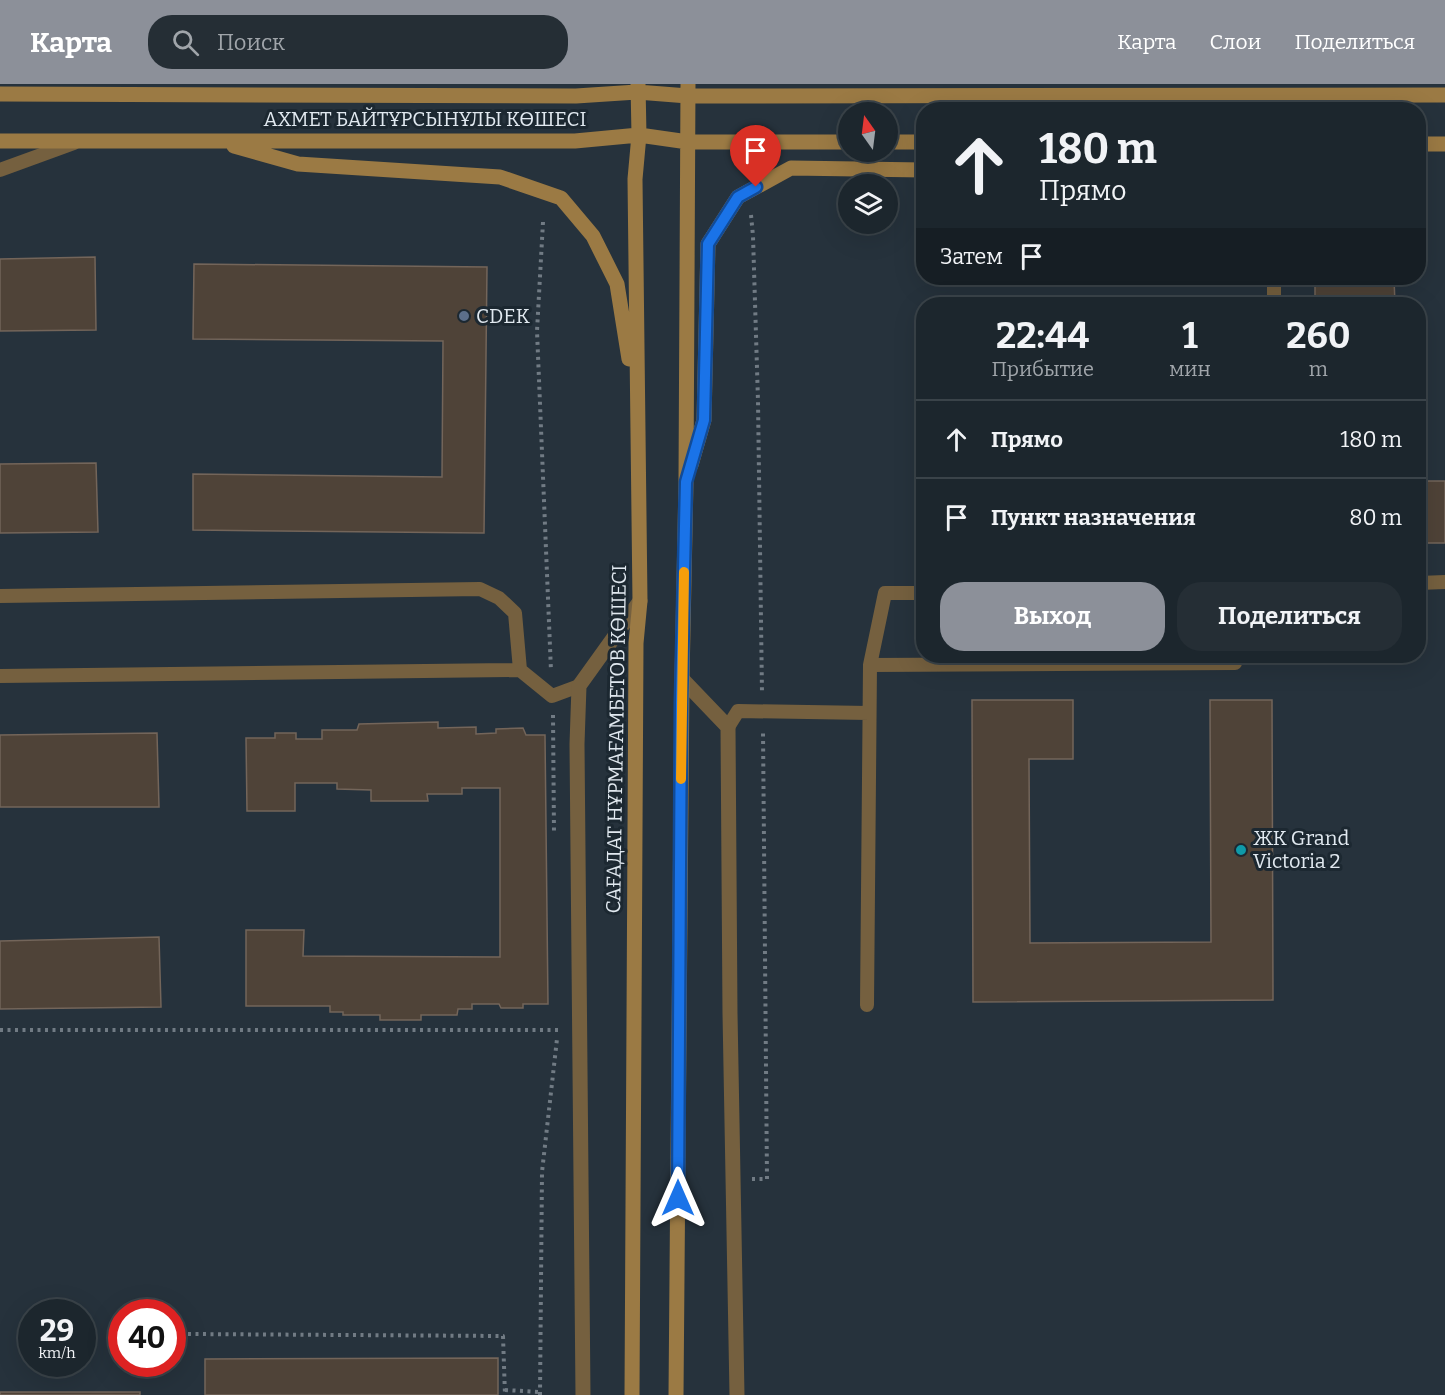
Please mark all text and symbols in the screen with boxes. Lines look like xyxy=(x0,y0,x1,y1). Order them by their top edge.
search box xyxy=(148,15,568,69)
text: Карта xyxy=(30,26,112,59)
icon: search xyxy=(169,26,202,59)
text: Поиск xyxy=(217,29,285,56)
text: Карта xyxy=(1117,29,1176,55)
text: Слои xyxy=(1209,29,1261,55)
text: Поделиться xyxy=(1294,29,1415,55)
north arrow xyxy=(838,102,898,162)
map controls xyxy=(838,102,898,234)
street label: АХМЕТ БАЙТҰРСЫНҰЛЫ КӨШЕСІ xyxy=(264,107,586,131)
text: 180 m xyxy=(1039,124,1157,174)
pin xyxy=(730,125,781,187)
icon: ahead xyxy=(940,126,1018,204)
icon: arrive xyxy=(739,134,772,167)
button: layers xyxy=(838,174,898,234)
text: Прямо xyxy=(1039,175,1127,207)
icon: arrive xyxy=(1015,240,1048,273)
text: Затем xyxy=(940,243,1003,270)
place label: CDEK xyxy=(476,304,530,328)
marker: CDEK xyxy=(457,309,471,323)
text: 22:44 xyxy=(996,314,1089,358)
text: 1 xyxy=(1182,314,1198,358)
text: 260 xyxy=(1286,314,1351,358)
text: Прибытие xyxy=(991,357,1094,381)
text: мин xyxy=(1169,357,1211,381)
text: m xyxy=(1309,357,1328,381)
icon: ahead xyxy=(940,423,973,456)
text: Прямо xyxy=(991,426,1063,453)
text: 180 m xyxy=(1340,426,1402,453)
icon: arrive xyxy=(940,501,973,534)
text: Пункт назначения xyxy=(991,504,1196,531)
text: 80 m xyxy=(1349,504,1402,531)
street label: САҒАДАТ НҰРМАҒАМБЕТОВ КӨШЕСІ xyxy=(601,564,631,914)
button: Выход xyxy=(940,582,1165,651)
button: Поделиться xyxy=(1177,582,1402,651)
place label: ЖК Grand Victoria 2 xyxy=(1253,826,1349,873)
marker: ЖК Grand Victoria 2 xyxy=(1234,843,1248,857)
position arrow xyxy=(646,1166,710,1230)
speed limit sign: 40 xyxy=(108,1299,186,1377)
text: 29 xyxy=(40,1313,74,1349)
text: km/h xyxy=(38,1344,76,1362)

